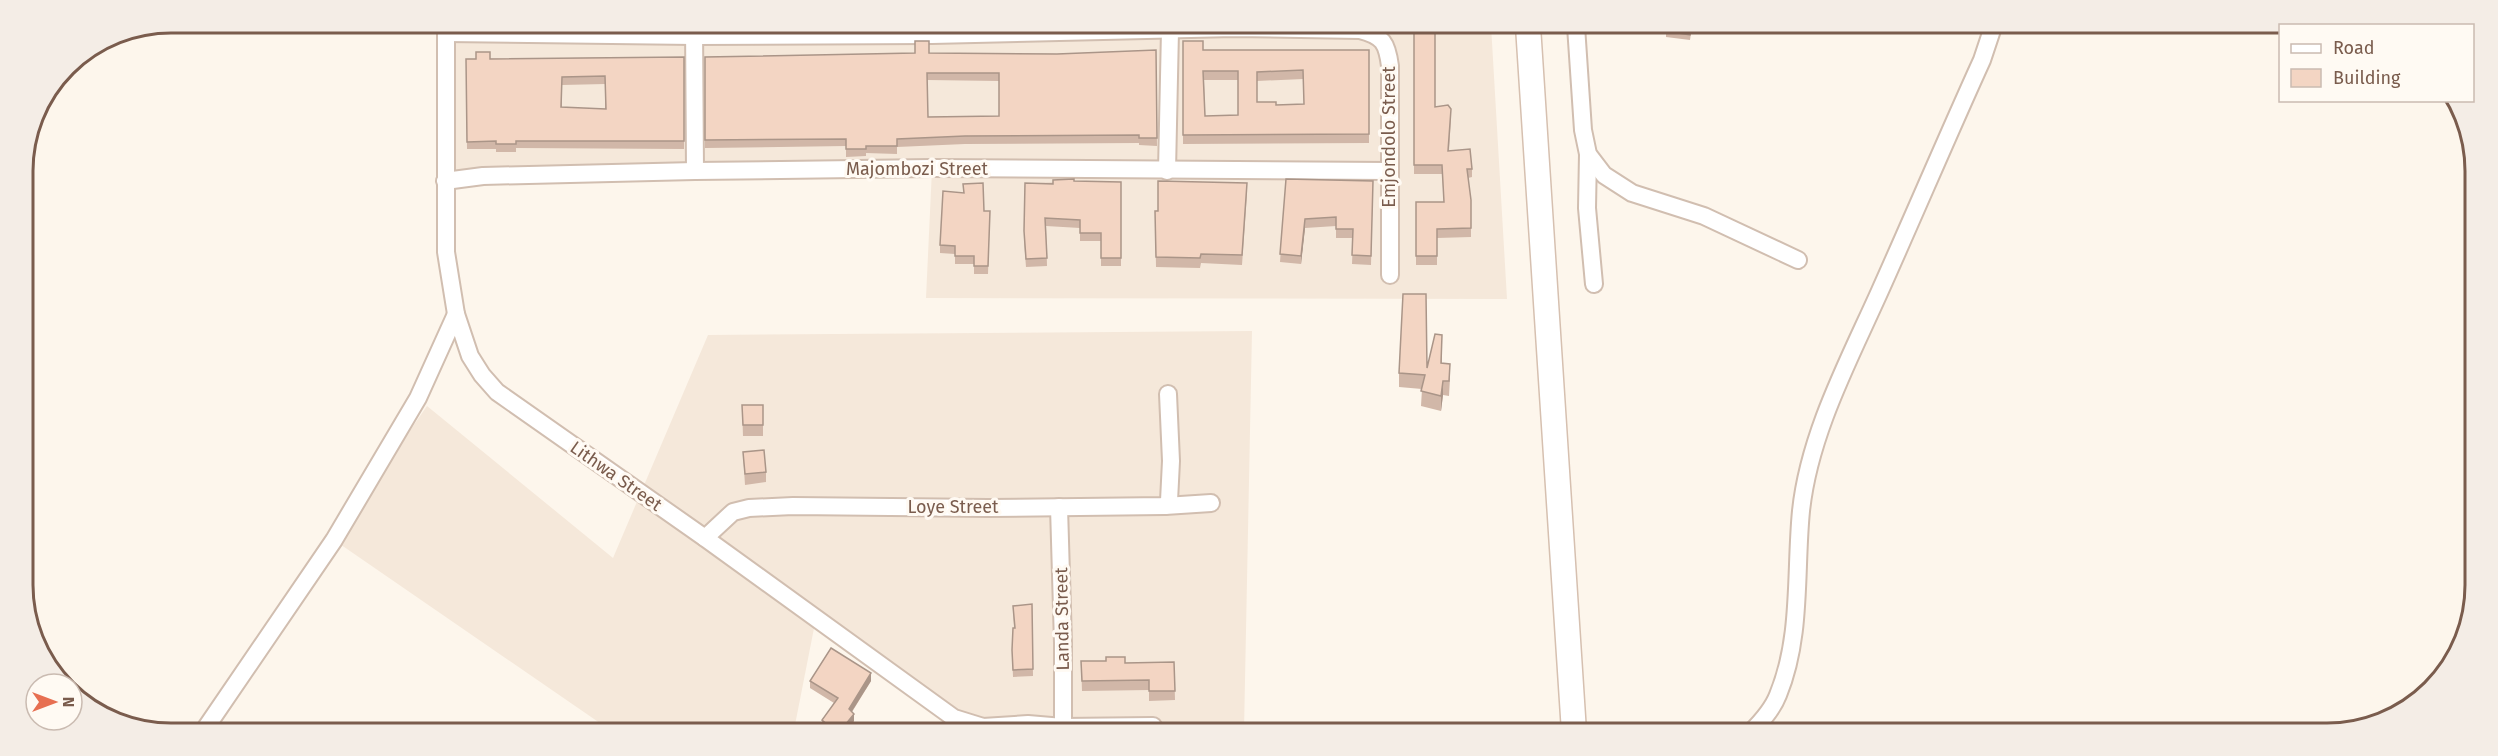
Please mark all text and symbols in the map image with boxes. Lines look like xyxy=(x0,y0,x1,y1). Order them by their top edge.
legend xyxy=(2279,24,2474,102)
text: Road xyxy=(2333,37,2375,59)
street label: Emjondolo Street xyxy=(1378,66,1400,208)
text: Building xyxy=(2333,67,2401,89)
street label: Majombozi Street xyxy=(846,158,989,180)
street label: Lithwa Street xyxy=(566,436,667,516)
street label: Loye Street xyxy=(907,496,999,518)
street label: Landa Street xyxy=(1050,567,1074,671)
north arrow xyxy=(24,672,84,732)
text: N xyxy=(59,697,78,707)

